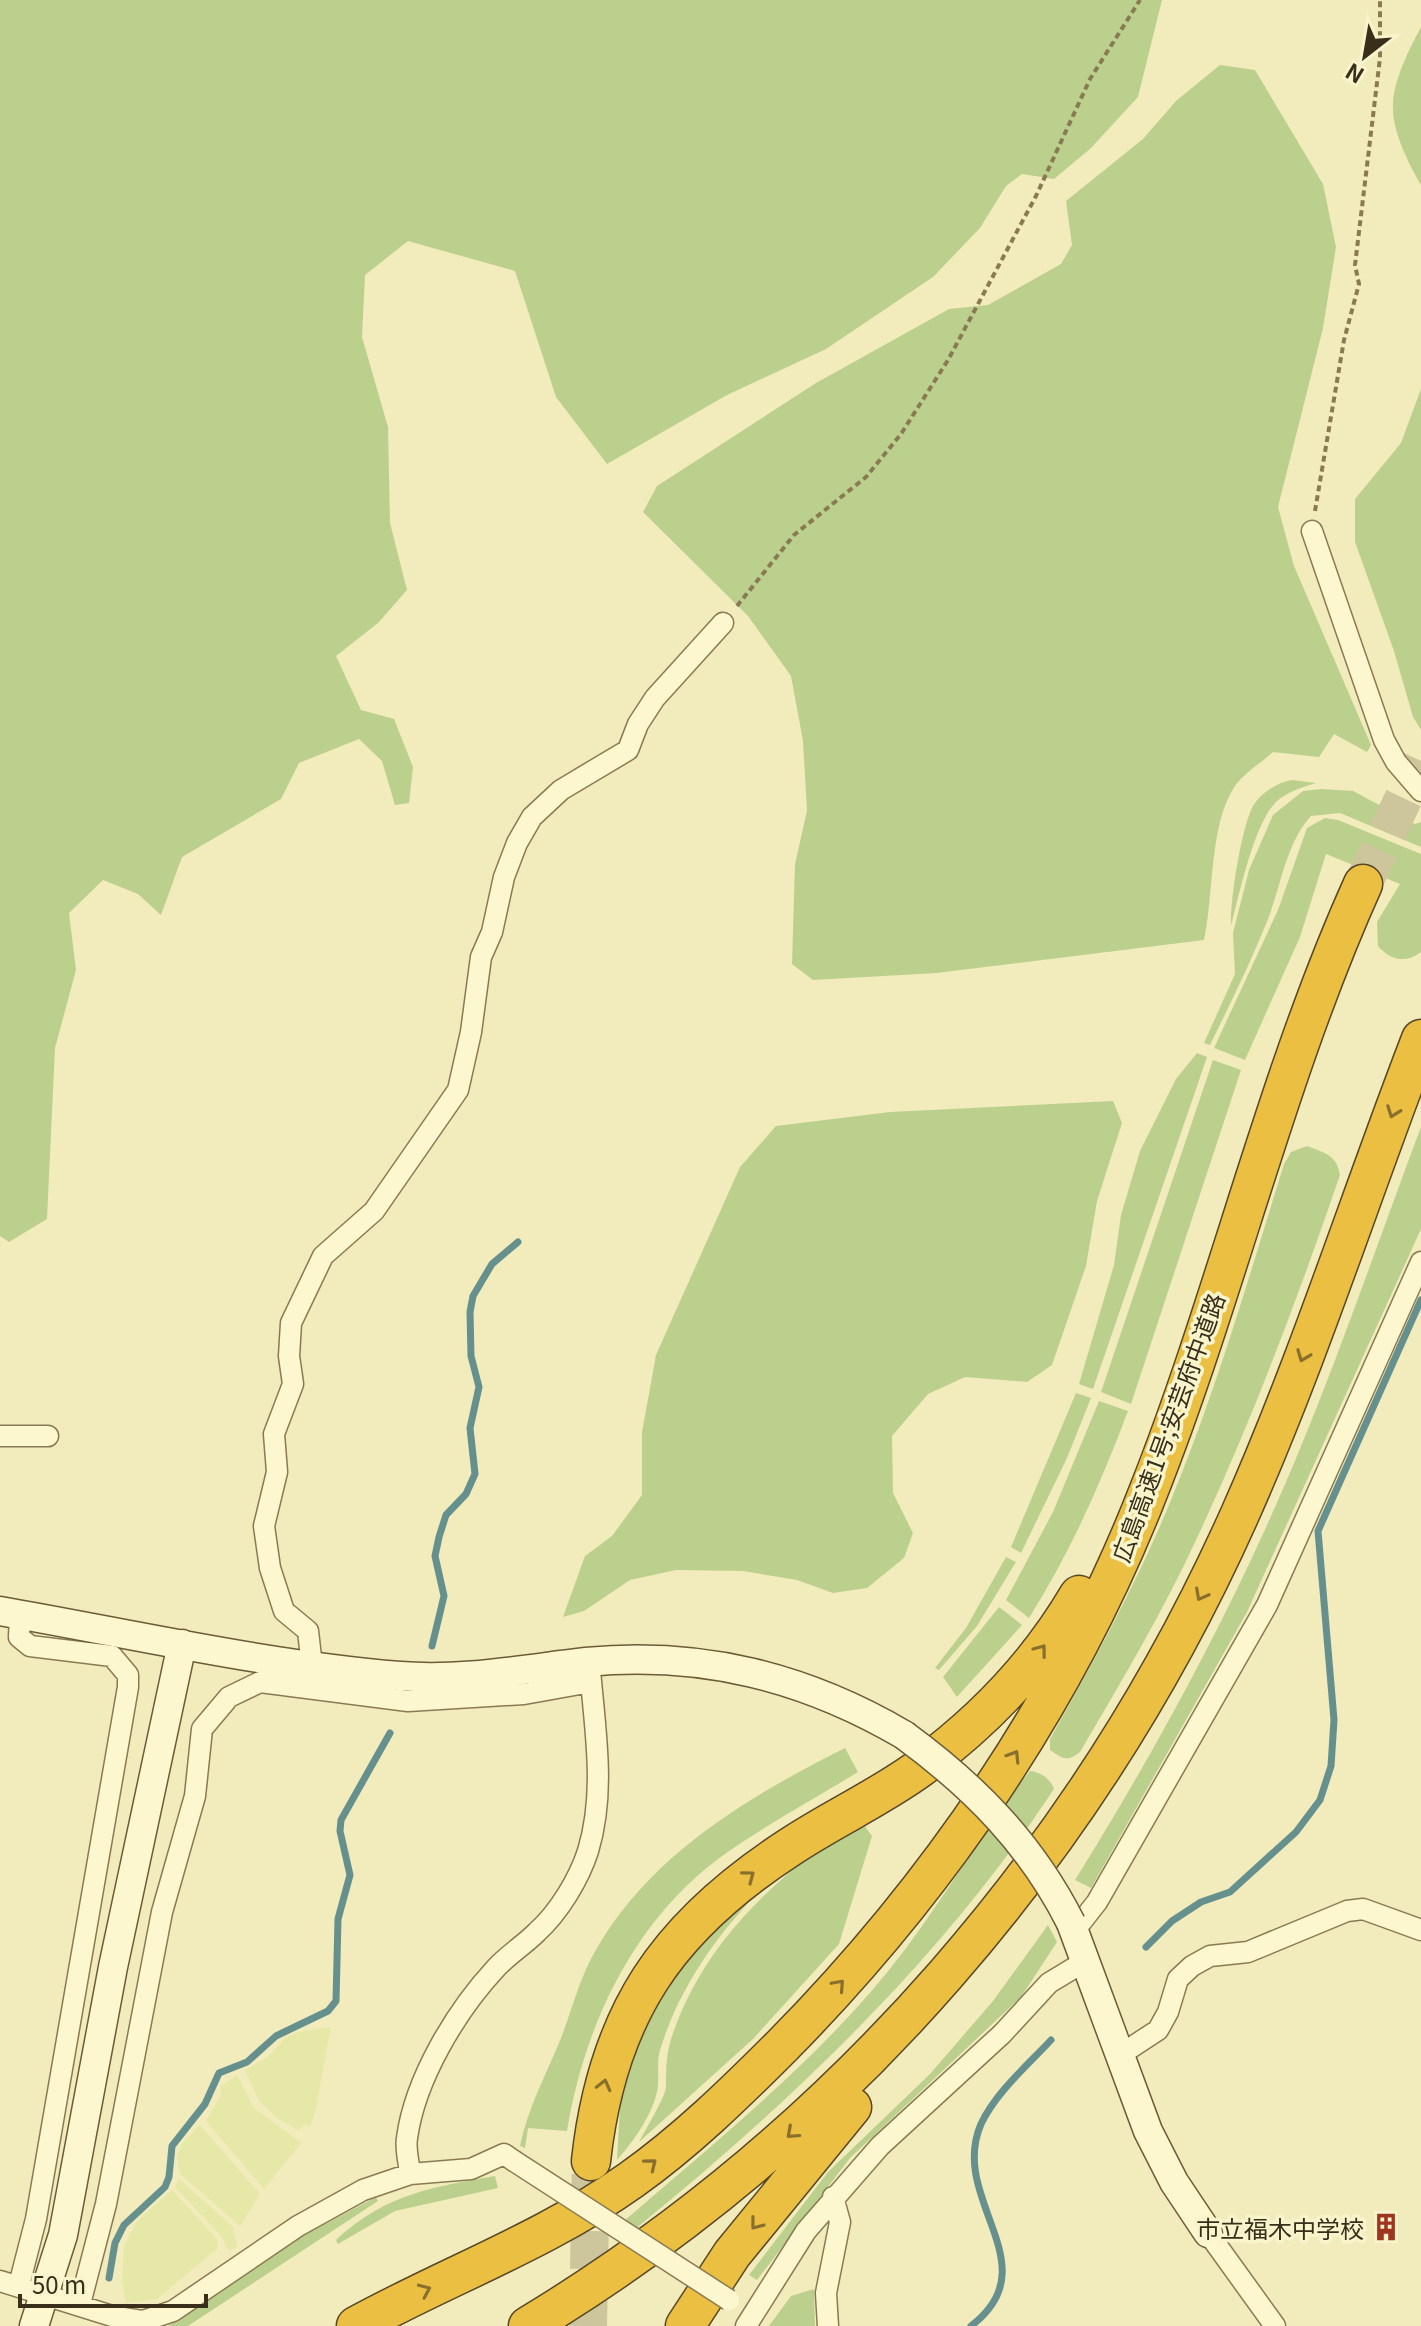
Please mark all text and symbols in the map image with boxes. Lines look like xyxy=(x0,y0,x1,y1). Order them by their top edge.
north arrow xyxy=(1325,16,1405,96)
text: N xyxy=(1338,57,1369,93)
one-way arrow xyxy=(1386,1104,1403,1118)
street label: 広島高速1号;安芸府中道路 xyxy=(1102,1288,1232,1566)
one-way arrow xyxy=(1296,1348,1313,1362)
one-way arrow xyxy=(1195,1586,1210,1601)
one-way arrow xyxy=(1032,1644,1046,1659)
one-way arrow xyxy=(1004,1751,1019,1765)
one-way arrow xyxy=(740,1871,755,1885)
one-way arrow xyxy=(830,1980,844,1994)
one-way arrow xyxy=(594,2078,611,2092)
one-way arrow xyxy=(786,2124,801,2138)
one-way arrow xyxy=(642,2160,657,2174)
place label: 市立福木中学校 xyxy=(1196,2210,1364,2245)
building icon: 市立福木中学校 xyxy=(1371,2212,1401,2242)
one-way arrow xyxy=(751,2215,765,2230)
scale bar xyxy=(20,2258,206,2308)
text: 50 m xyxy=(32,2266,86,2301)
one-way arrow xyxy=(416,2284,431,2300)

